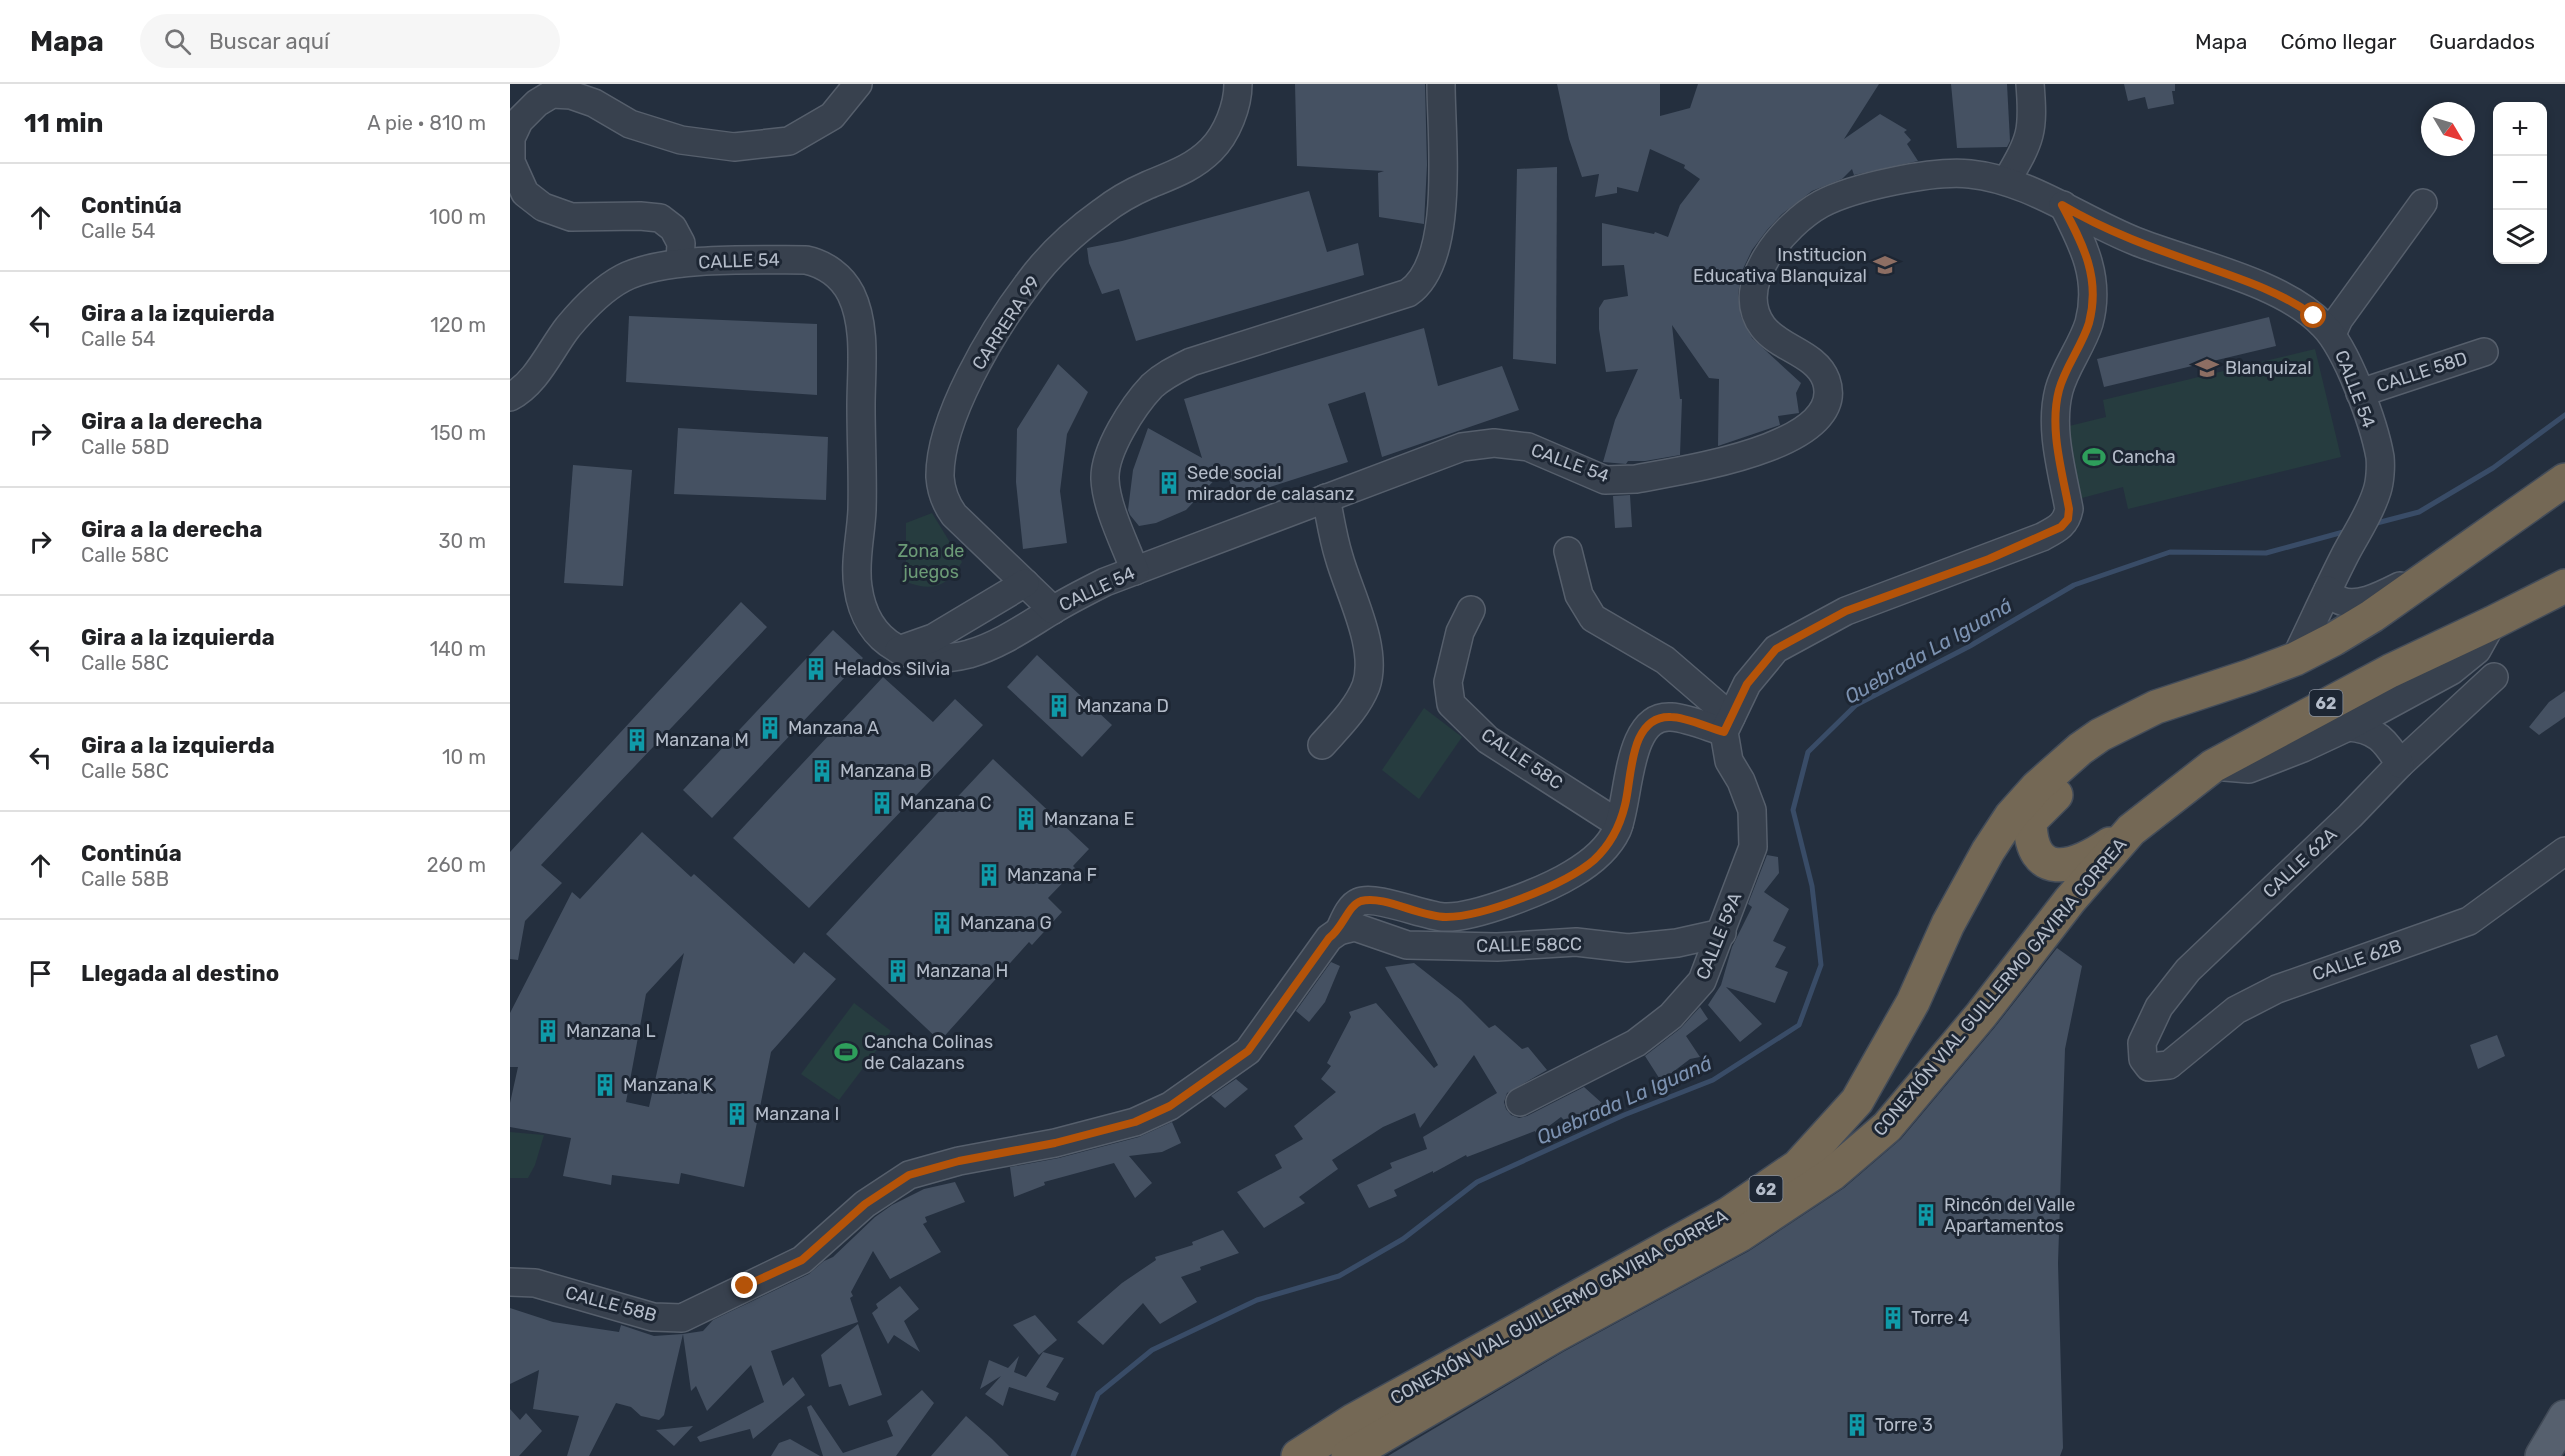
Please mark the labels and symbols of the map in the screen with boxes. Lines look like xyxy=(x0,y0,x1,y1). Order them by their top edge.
north arrow xyxy=(2421,102,2475,156)
place label: Institucion Educativa Blanquizal xyxy=(1693,244,1867,287)
street label: CALLE 54 xyxy=(698,249,780,273)
school or university icon: Institucion Educativa Blanquizal xyxy=(1872,252,1898,278)
street label: CARRERA 99 xyxy=(967,272,1045,374)
route start xyxy=(2300,302,2326,328)
street label: CALLE 54 xyxy=(2330,347,2380,431)
street label: CALLE 58D xyxy=(2374,347,2470,397)
school or university icon: Blanquizal xyxy=(2194,355,2220,381)
place label: Blanquizal xyxy=(2225,357,2312,379)
street label: CALLE 54 xyxy=(1528,439,1612,487)
sports icon: Cancha xyxy=(2081,444,2107,470)
place label: Cancha xyxy=(2112,446,2176,468)
place label: Sede social mirador de calasanz xyxy=(1187,462,1354,505)
building icon: Sede social mirador de calasanz xyxy=(1156,470,1182,496)
park label: Zona de juegos xyxy=(898,540,964,583)
street label: CALLE 54 xyxy=(1055,562,1139,616)
water label: Quebrada La Iguaná xyxy=(1840,593,2016,709)
building icon: Helados Silvia xyxy=(803,656,829,682)
place label: Helados Silvia xyxy=(834,658,950,680)
road number: 62 xyxy=(2310,690,2342,716)
building icon: Manzana D xyxy=(1046,693,1072,719)
place label: Manzana D xyxy=(1077,695,1169,717)
building icon: Manzana A xyxy=(757,715,783,741)
place label: Manzana A xyxy=(788,717,879,739)
street label: CALLE 58C xyxy=(1477,724,1567,794)
building icon: Manzana M xyxy=(624,727,650,753)
place label: Manzana M xyxy=(655,729,749,751)
building icon: Manzana B xyxy=(809,758,835,784)
place label: Manzana B xyxy=(840,760,932,782)
building icon: Manzana C xyxy=(869,790,895,816)
place label: Manzana C xyxy=(900,792,991,814)
building icon: Manzana E xyxy=(1013,806,1039,832)
place label: Manzana E xyxy=(1044,808,1134,830)
street label: CALLE 62A xyxy=(2258,823,2342,903)
street label: CONEXIÓN VIAL GUILLERMO GAVIRIA CORREA xyxy=(1869,833,2131,1141)
building icon: Manzana F xyxy=(976,862,1002,888)
place label: Manzana F xyxy=(1007,864,1097,886)
street label: CALLE 59A xyxy=(1692,889,1746,983)
building icon: Manzana G xyxy=(929,910,955,936)
place label: Manzana G xyxy=(960,912,1052,934)
street label: CALLE 58CC xyxy=(1476,933,1582,957)
street label: CALLE 62B xyxy=(2309,934,2405,986)
building icon: Manzana H xyxy=(885,958,911,984)
place label: Manzana H xyxy=(916,960,1008,982)
building icon: Manzana L xyxy=(535,1018,561,1044)
place label: Manzana L xyxy=(566,1020,656,1042)
place label: Cancha Colinas de Calazans xyxy=(864,1031,993,1074)
sports icon: Cancha Colinas de Calazans xyxy=(833,1039,859,1065)
water label: Quebrada La Iguaná xyxy=(1533,1050,1716,1149)
building icon: Manzana K xyxy=(592,1072,618,1098)
place label: Manzana K xyxy=(623,1074,713,1096)
building icon: Manzana I xyxy=(724,1101,750,1127)
place label: Manzana I xyxy=(755,1103,839,1125)
road number: 62 xyxy=(1750,1176,1782,1202)
place label: Rincón del Valle Apartamentos xyxy=(1944,1194,2075,1237)
building icon: Rincón del Valle Apartamentos xyxy=(1913,1202,1939,1228)
street label: CONEXIÓN VIAL GUILLERMO GAVIRIA CORREA xyxy=(1386,1205,1732,1409)
route end xyxy=(731,1272,757,1298)
street label: CALLE 58B xyxy=(563,1281,659,1327)
building icon: Torre 4 xyxy=(1880,1305,1906,1331)
place label: Torre 4 xyxy=(1911,1307,1969,1329)
building icon: Torre 3 xyxy=(1844,1412,1870,1438)
place label: Torre 3 xyxy=(1875,1414,1933,1436)

